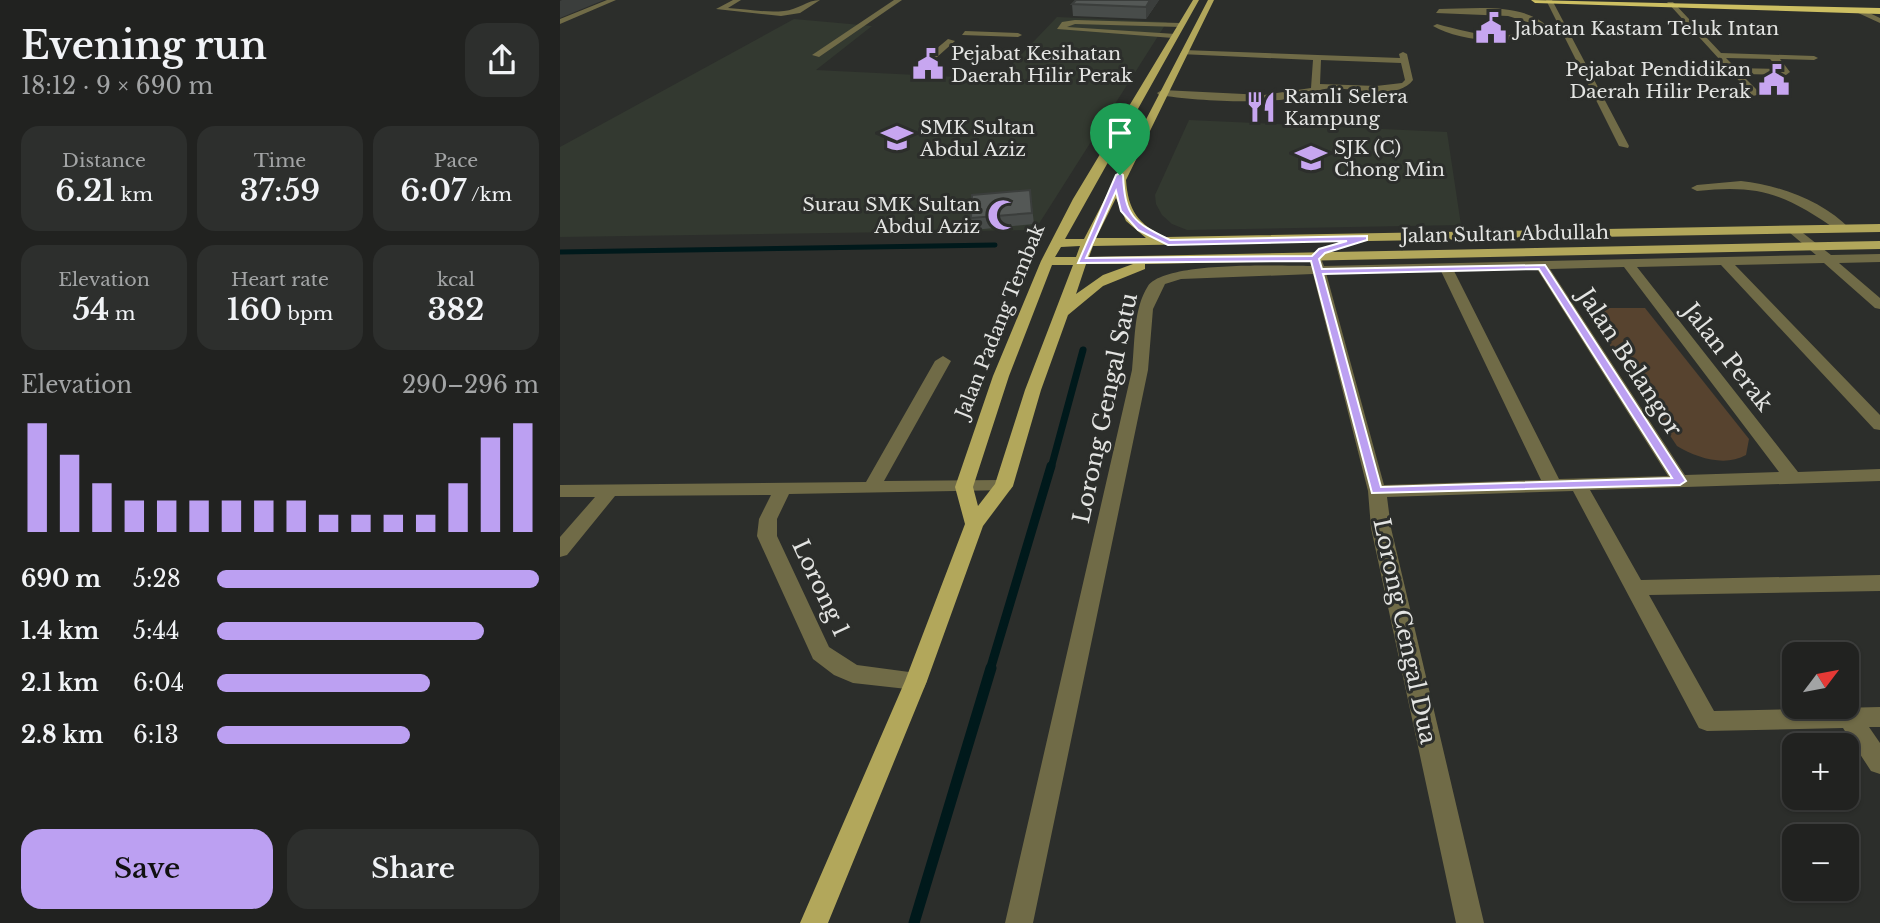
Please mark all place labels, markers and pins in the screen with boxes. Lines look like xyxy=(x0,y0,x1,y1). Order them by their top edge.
public building icon: Jabatan Kastam Teluk Intan xyxy=(1474,11,1508,45)
place label: Jabatan Kastam Teluk Intan xyxy=(1511,17,1779,40)
place label: Pejabat Kesihatan Daerah Hilir Perak xyxy=(951,42,1133,87)
public building icon: Pejabat Kesihatan Daerah Hilir Perak xyxy=(911,47,945,81)
place label: Pejabat Pendidikan Daerah Hilir Perak xyxy=(1565,58,1751,103)
public building icon: Pejabat Pendidikan Daerah Hilir Perak xyxy=(1757,63,1791,97)
place label: Ramli Selera Kampung xyxy=(1284,85,1408,130)
restaurant icon: Ramli Selera Kampung xyxy=(1244,90,1278,124)
pin xyxy=(1090,103,1150,175)
place label: SMK Sultan Abdul Aziz xyxy=(919,116,1035,161)
school or university icon: SMK Sultan Abdul Aziz xyxy=(880,121,914,155)
place label: SJK (C) Chong Min xyxy=(1334,136,1445,181)
school or university icon: SJK (C) Chong Min xyxy=(1294,141,1328,175)
place label: Surau SMK Sultan Abdul Aziz xyxy=(803,193,980,238)
mosque icon: Surau SMK Sultan Abdul Aziz xyxy=(986,198,1020,232)

